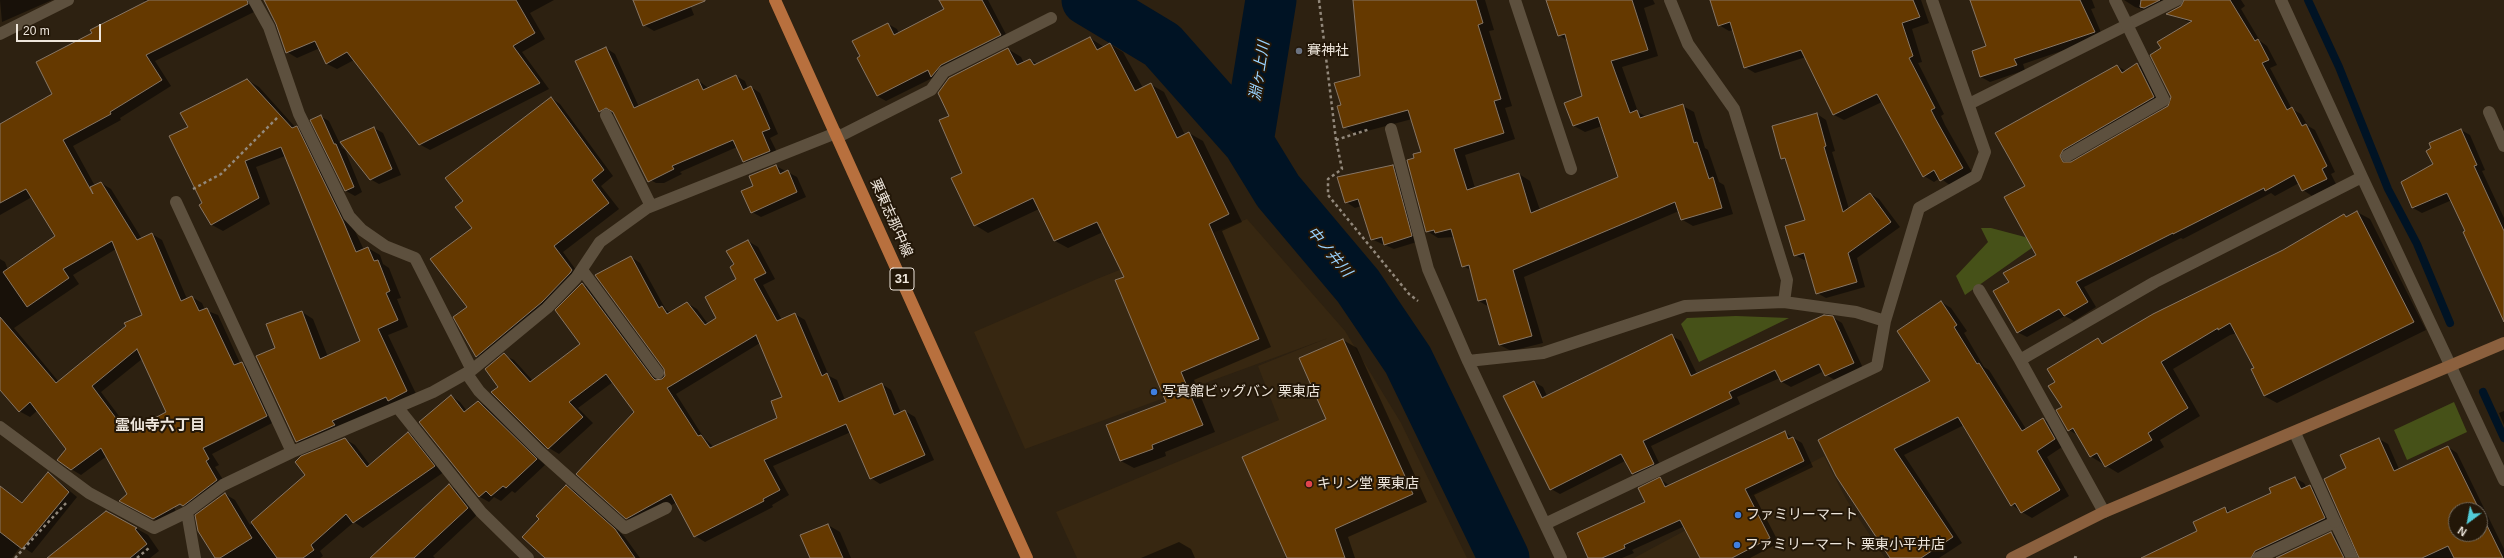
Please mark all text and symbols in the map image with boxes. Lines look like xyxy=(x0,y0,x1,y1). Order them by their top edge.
scale bar xyxy=(18,16,103,42)
text: 20 m xyxy=(23,24,50,38)
water label: 淵ヶ上川 xyxy=(1246,40,1274,102)
place label: 賽神社 xyxy=(1307,43,1349,59)
marker: 賽神社 xyxy=(1294,46,1304,56)
street label: 栗東志那中線 xyxy=(866,176,916,260)
water label: 中ノ井川 xyxy=(1303,223,1355,281)
road number: 31 xyxy=(890,268,914,290)
place label: 写真館ビッグバン 栗東店 xyxy=(1162,384,1320,400)
marker: 写真館ビッグバン 栗東店 xyxy=(1149,387,1159,397)
district label: 霊仙寺六丁目 xyxy=(115,417,205,435)
place label: キリン堂 栗東店 xyxy=(1317,476,1419,492)
marker: キリン堂 栗東店 xyxy=(1304,479,1314,489)
north arrow xyxy=(2448,502,2488,542)
place label: ファミリーマート xyxy=(1746,507,1858,523)
marker: ファミリーマート xyxy=(1733,510,1743,520)
text: N xyxy=(2456,524,2469,539)
place label: ファミリーマート 栗東小平井店 xyxy=(1745,537,1945,553)
marker: ファミリーマート 栗東小平井店 xyxy=(1732,540,1742,550)

